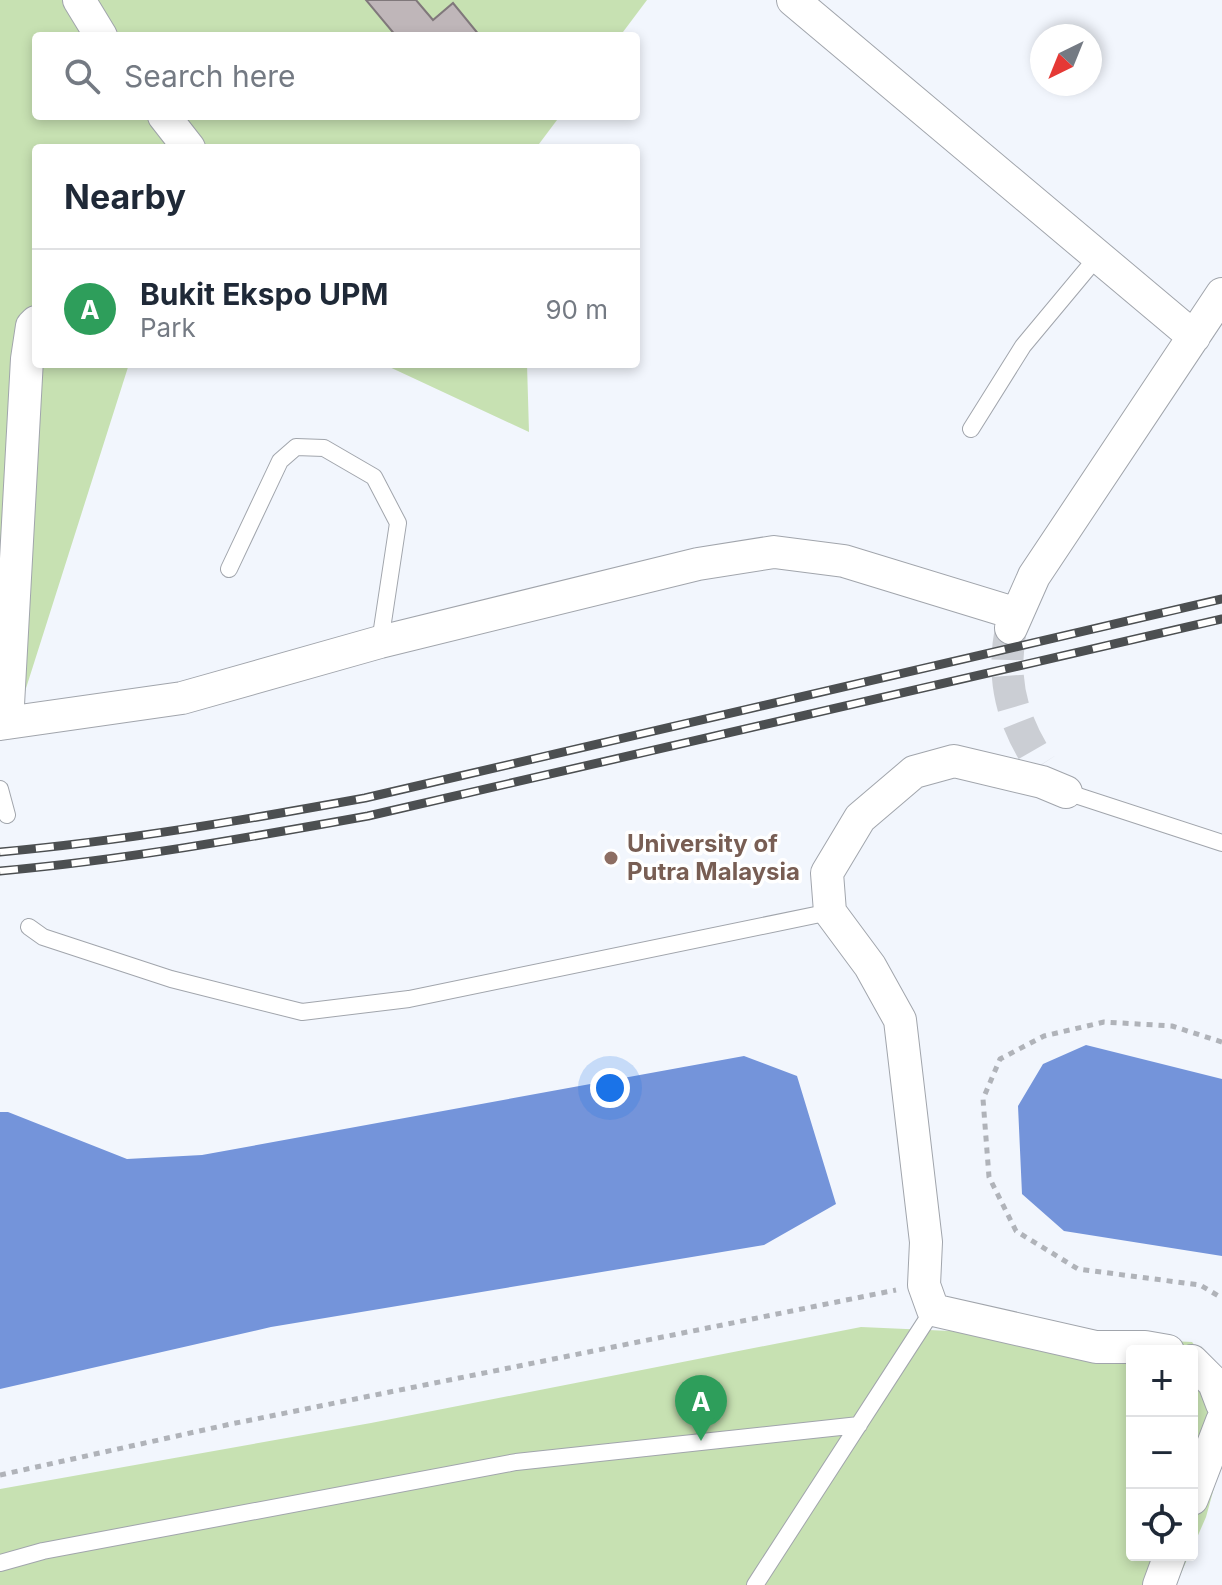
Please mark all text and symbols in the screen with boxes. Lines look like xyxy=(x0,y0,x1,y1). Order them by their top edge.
north arrow xyxy=(1030,24,1102,96)
search box xyxy=(32,32,640,120)
icon: search xyxy=(60,54,104,98)
text: Search here xyxy=(124,58,296,94)
text: Nearby xyxy=(64,176,186,217)
text: Bukit Ekspo UPM xyxy=(140,276,388,312)
text: A xyxy=(80,294,100,325)
text: 90 m xyxy=(545,294,608,325)
text: Park xyxy=(140,312,196,343)
place label: University of Putra Malaysia xyxy=(627,829,800,886)
marker: University of Putra Malaysia xyxy=(602,849,620,867)
your location xyxy=(590,1068,630,1108)
map controls xyxy=(1126,1345,1198,1561)
button: + xyxy=(1126,1345,1198,1417)
pin: A xyxy=(675,1375,727,1441)
button: − xyxy=(1126,1417,1198,1489)
button: locate xyxy=(1126,1489,1198,1561)

